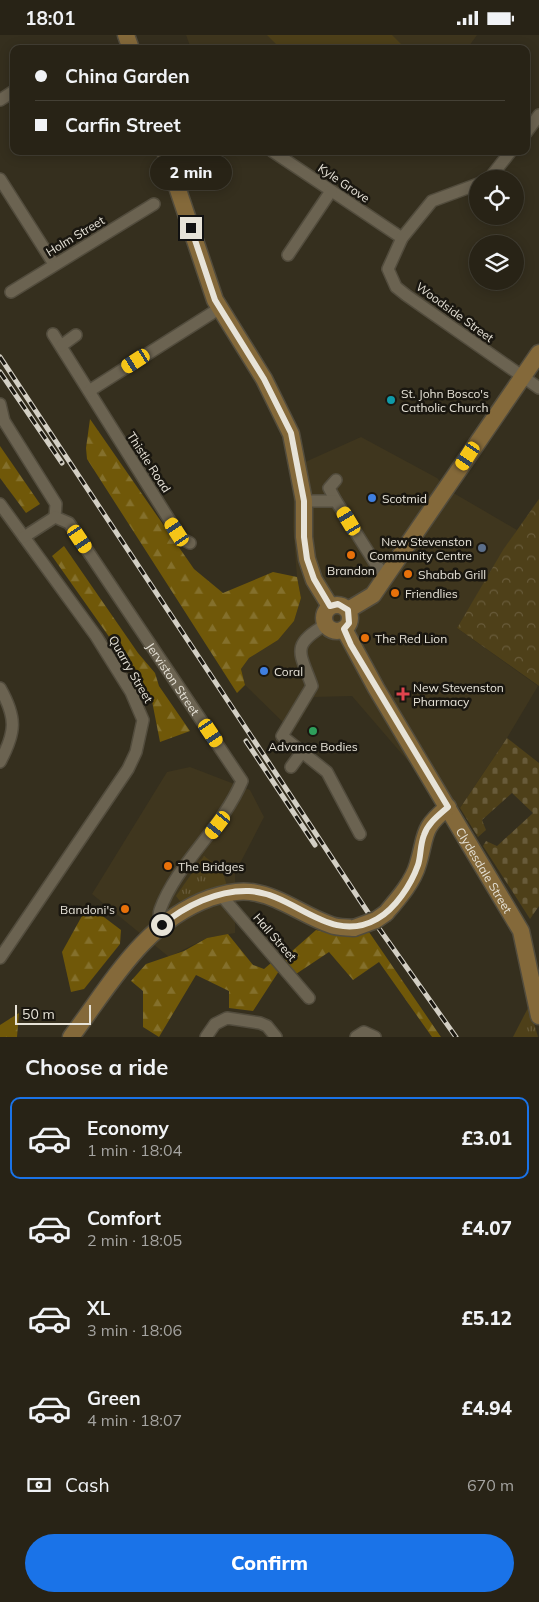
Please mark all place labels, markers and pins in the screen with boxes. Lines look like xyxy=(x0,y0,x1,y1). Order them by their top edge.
place label: St. John Bosco's Catholic Church xyxy=(401,386,489,415)
marker: St. John Bosco's Catholic Church xyxy=(385,394,397,406)
place label: Scotmid xyxy=(382,491,427,506)
marker: Scotmid xyxy=(366,492,378,504)
place label: New Stevenston Community Centre xyxy=(369,534,472,563)
marker: New Stevenston Community Centre xyxy=(476,542,488,554)
marker: Brandon xyxy=(345,549,357,561)
place label: Brandon xyxy=(327,563,375,578)
place label: Shabab Grill xyxy=(418,567,486,582)
marker: Shabab Grill xyxy=(402,568,414,580)
place label: Friendlies xyxy=(405,586,458,601)
marker: Friendlies xyxy=(389,587,401,599)
place label: The Red Lion xyxy=(375,631,447,646)
marker: The Red Lion xyxy=(359,632,371,644)
place label: Coral xyxy=(274,664,303,679)
marker: Coral xyxy=(258,665,270,677)
place label: New Stevenston Pharmacy xyxy=(413,680,504,709)
marker: New Stevenston Pharmacy xyxy=(397,688,409,700)
marker: Advance Bodies xyxy=(307,725,319,737)
place label: Advance Bodies xyxy=(268,739,358,754)
place label: The Bridges xyxy=(178,859,244,874)
marker: The Bridges xyxy=(162,860,174,872)
place label: Bandoni's xyxy=(60,902,115,917)
marker: Bandoni's xyxy=(119,903,131,915)

